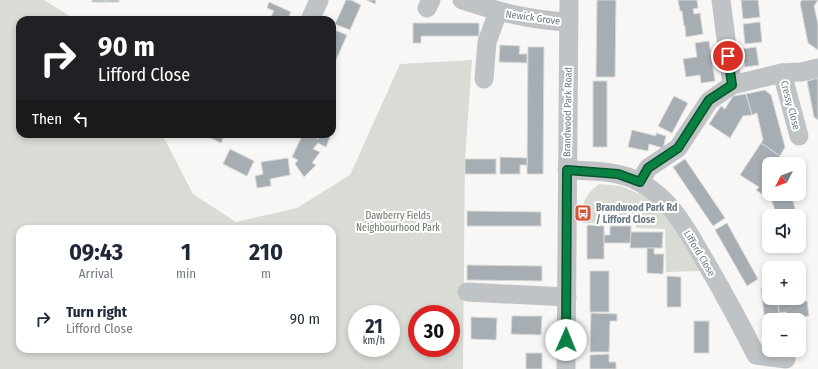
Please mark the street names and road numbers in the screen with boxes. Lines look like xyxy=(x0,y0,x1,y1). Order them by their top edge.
street label: Newick Grove xyxy=(505,8,561,28)
street label: Brandwood Park Road xyxy=(561,67,575,157)
street label: Cressy Close xyxy=(778,79,802,131)
street label: Lifford Close xyxy=(681,228,717,279)

